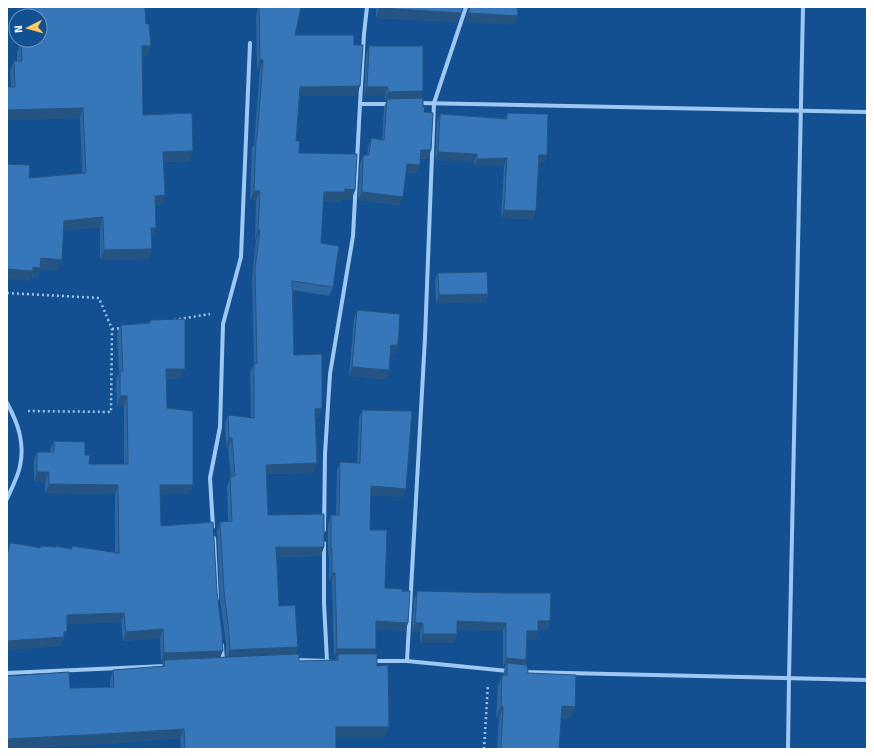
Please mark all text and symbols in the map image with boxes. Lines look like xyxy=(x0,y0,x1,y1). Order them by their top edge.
north arrow xyxy=(8,8,48,48)
text: N xyxy=(10,24,26,34)

